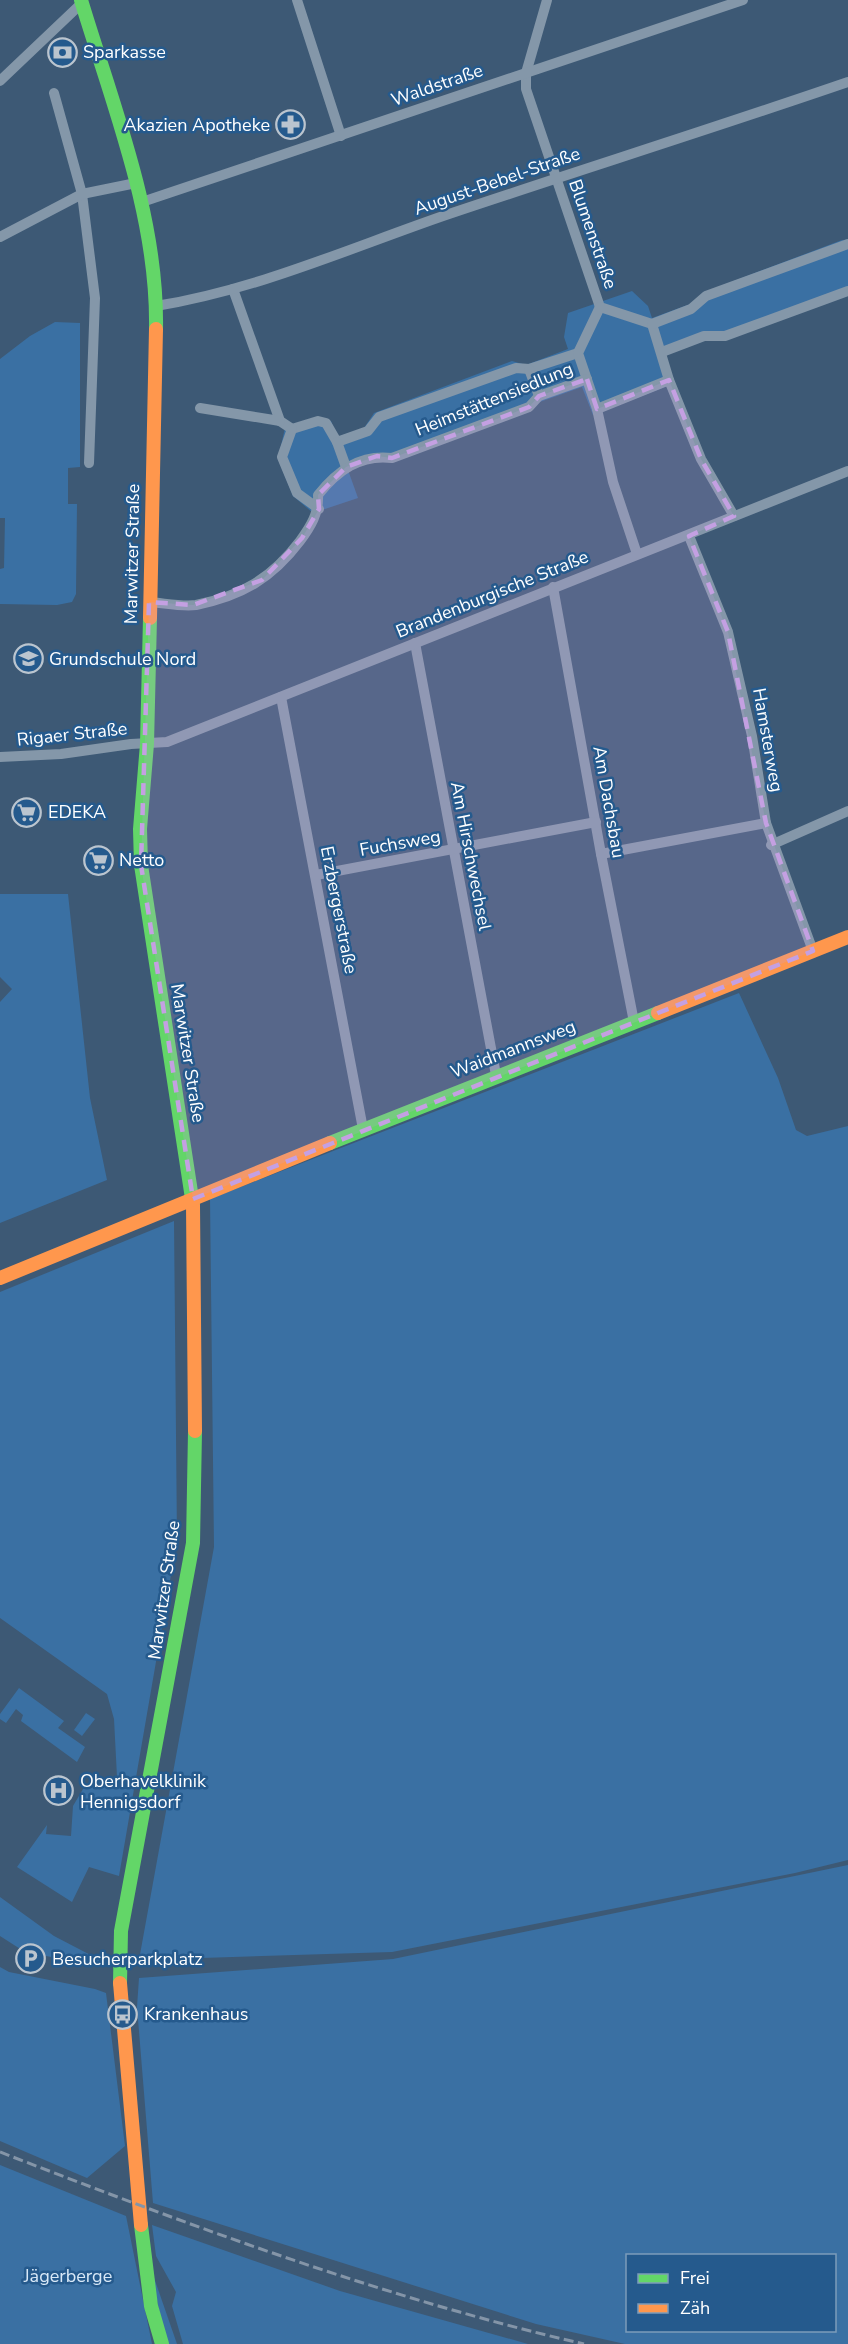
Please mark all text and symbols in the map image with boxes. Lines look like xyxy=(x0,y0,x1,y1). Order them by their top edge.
bank icon: Sparkasse xyxy=(46,36,78,68)
place label: Sparkasse xyxy=(83,40,166,64)
street label: Waldstraße xyxy=(388,58,486,112)
pharmacy icon: Akazien Apotheke xyxy=(275,109,307,141)
place label: Akazien Apotheke xyxy=(124,113,270,137)
street label: August-Bebel-Straße xyxy=(411,141,583,221)
street label: Blumenstraße xyxy=(563,176,623,292)
street label: Heimstättensiedlung xyxy=(411,356,577,442)
street label: Marwitzer Straße xyxy=(119,484,145,624)
street label: Brandenburgische Straße xyxy=(392,544,592,644)
school or university icon: Grundschule Nord xyxy=(12,643,44,675)
place label: Grundschule Nord xyxy=(49,647,196,671)
street label: Hamsterweg xyxy=(747,686,789,794)
street label: Rigaer Straße xyxy=(16,716,128,752)
street label: Am Dachsbau xyxy=(587,744,631,860)
street label: Am Hirschwechsel xyxy=(445,779,497,933)
supermarket icon: EDEKA xyxy=(11,796,43,828)
place label: EDEKA xyxy=(48,800,106,824)
street label: Fuchsweg xyxy=(358,824,442,862)
supermarket icon: Netto xyxy=(82,844,114,876)
street label: Erzbergerstraße xyxy=(315,844,363,976)
place label: Netto xyxy=(119,848,164,872)
street label: Marwitzer Straße xyxy=(165,982,211,1124)
street label: Waidmannsweg xyxy=(447,1014,579,1084)
street label: Marwitzer Straße xyxy=(142,1519,186,1661)
place label: Oberhavelklinik Hennigsdorf xyxy=(80,1769,207,1814)
hospital icon: Oberhavelklinik Hennigsdorf xyxy=(43,1775,75,1807)
parking icon: Besucherparkplatz xyxy=(15,1943,47,1975)
place label: Besucherparkplatz xyxy=(52,1947,203,1971)
bus stop icon: Krankenhaus xyxy=(107,1998,139,2030)
place label: Krankenhaus xyxy=(144,2002,248,2026)
legend xyxy=(626,2254,836,2332)
park label: Jägerberge xyxy=(23,2264,112,2288)
text: Frei xyxy=(680,2266,710,2290)
text: Zäh xyxy=(680,2296,710,2320)

